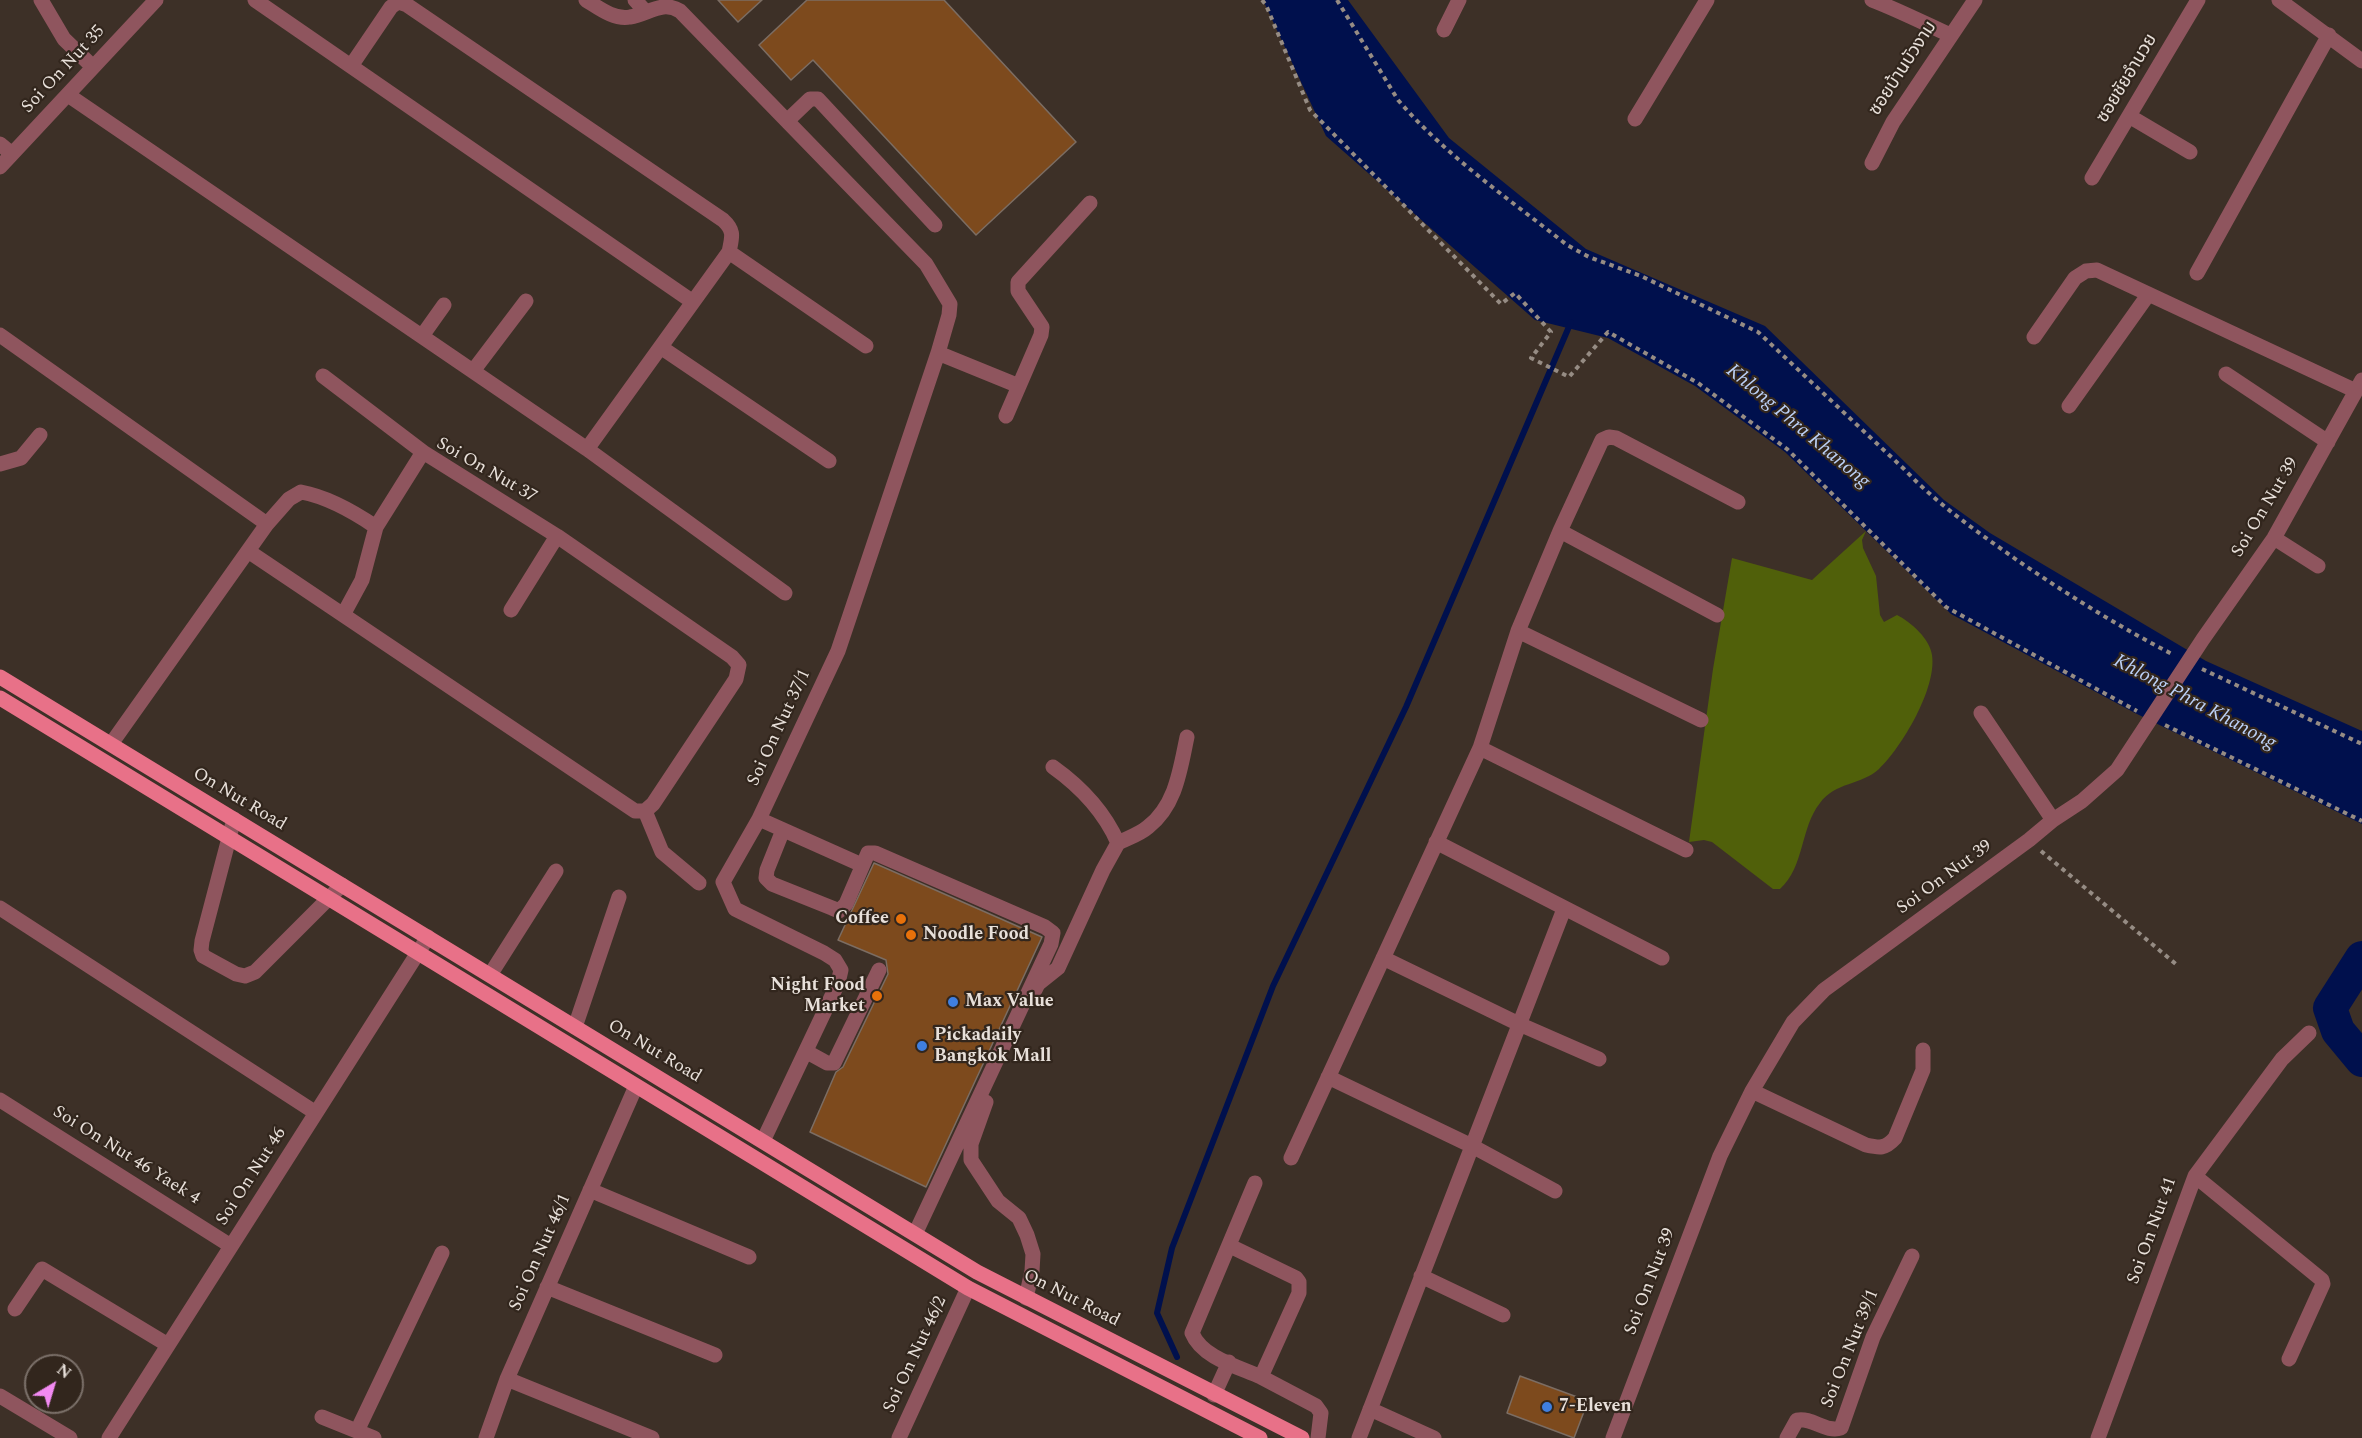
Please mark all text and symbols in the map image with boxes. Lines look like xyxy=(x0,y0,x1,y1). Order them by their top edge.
street label: ซอยบ้านบัวงาม xyxy=(1866,18,1942,120)
street label: Soi On Nut 35 xyxy=(18,21,110,119)
street label: ซอยชัยอำนวย xyxy=(2093,31,2163,127)
water label: Khlong Phra Khanong xyxy=(1720,360,1874,494)
street label: Soi On Nut 37 xyxy=(432,433,540,509)
street label: Soi On Nut 39 xyxy=(2228,454,2304,562)
water label: Khlong Phra Khanong xyxy=(2109,650,2279,756)
street label: Soi On Nut 37/1 xyxy=(744,666,816,790)
street label: On Nut Road xyxy=(188,764,290,836)
street label: Soi On Nut 39 xyxy=(1893,836,1997,920)
place label: Coffee xyxy=(835,908,889,930)
marker: Coffee xyxy=(894,912,908,926)
place label: Noodle Food xyxy=(923,924,1029,946)
marker: Noodle Food xyxy=(904,928,918,942)
place label: Night Food Market xyxy=(770,975,865,1018)
marker: Night Food Market xyxy=(870,989,884,1003)
place label: Max Value xyxy=(965,991,1054,1013)
marker: Max Value xyxy=(946,995,960,1009)
street label: On Nut Road xyxy=(603,1016,705,1088)
place label: Pickadaily Bangkok Mall xyxy=(934,1025,1051,1068)
marker: Pickadaily Bangkok Mall xyxy=(915,1039,929,1053)
street label: Soi On Nut 46 Yaek 4 xyxy=(48,1102,204,1210)
street label: Soi On Nut 46 xyxy=(212,1124,292,1230)
street label: Soi On Nut 41 xyxy=(2124,1174,2182,1288)
street label: Soi On Nut 46/1 xyxy=(505,1191,577,1315)
street label: Soi On Nut 39 xyxy=(1621,1226,1681,1338)
street label: On Nut Road xyxy=(1019,1265,1123,1333)
street label: Soi On Nut 39/1 xyxy=(1817,1286,1885,1412)
street label: Soi On Nut 46/2 xyxy=(880,1293,952,1417)
north arrow xyxy=(24,1354,84,1414)
text: N xyxy=(51,1358,76,1385)
place label: 7-Eleven xyxy=(1559,1396,1632,1418)
marker: 7-Eleven xyxy=(1540,1400,1554,1414)

